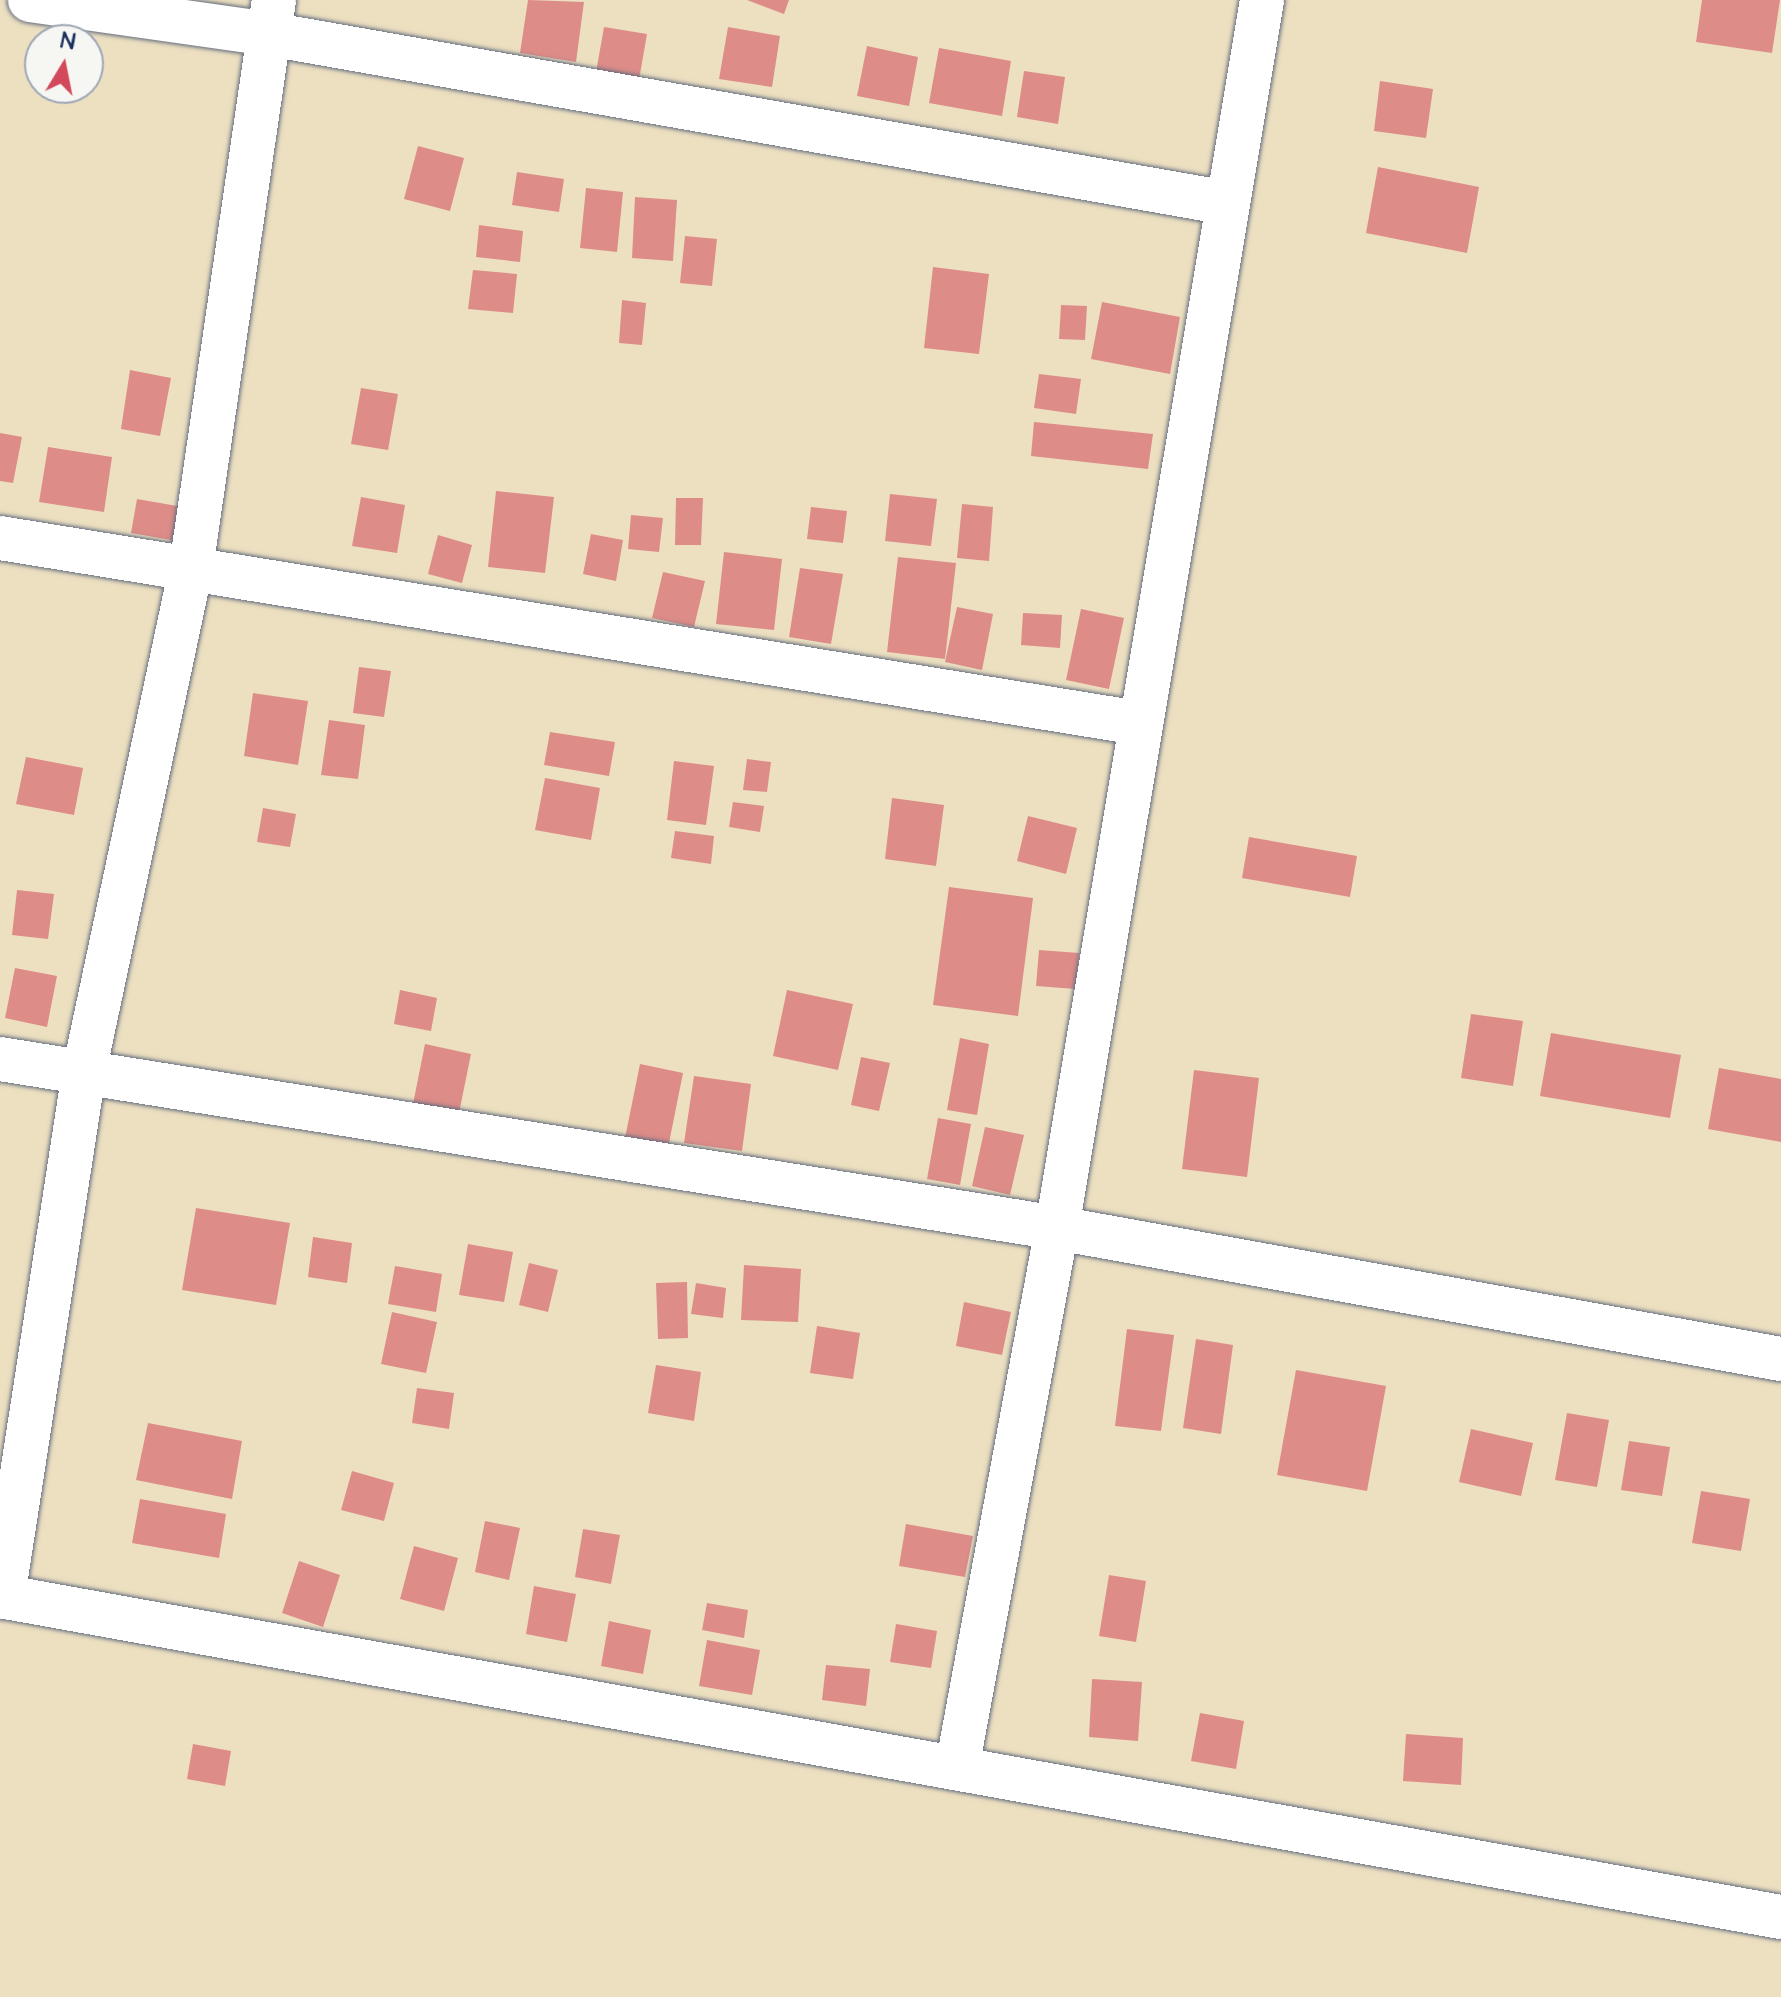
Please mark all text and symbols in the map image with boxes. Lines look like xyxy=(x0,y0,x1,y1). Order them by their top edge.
north arrow xyxy=(24,24,104,104)
text: N xyxy=(58,25,77,58)

